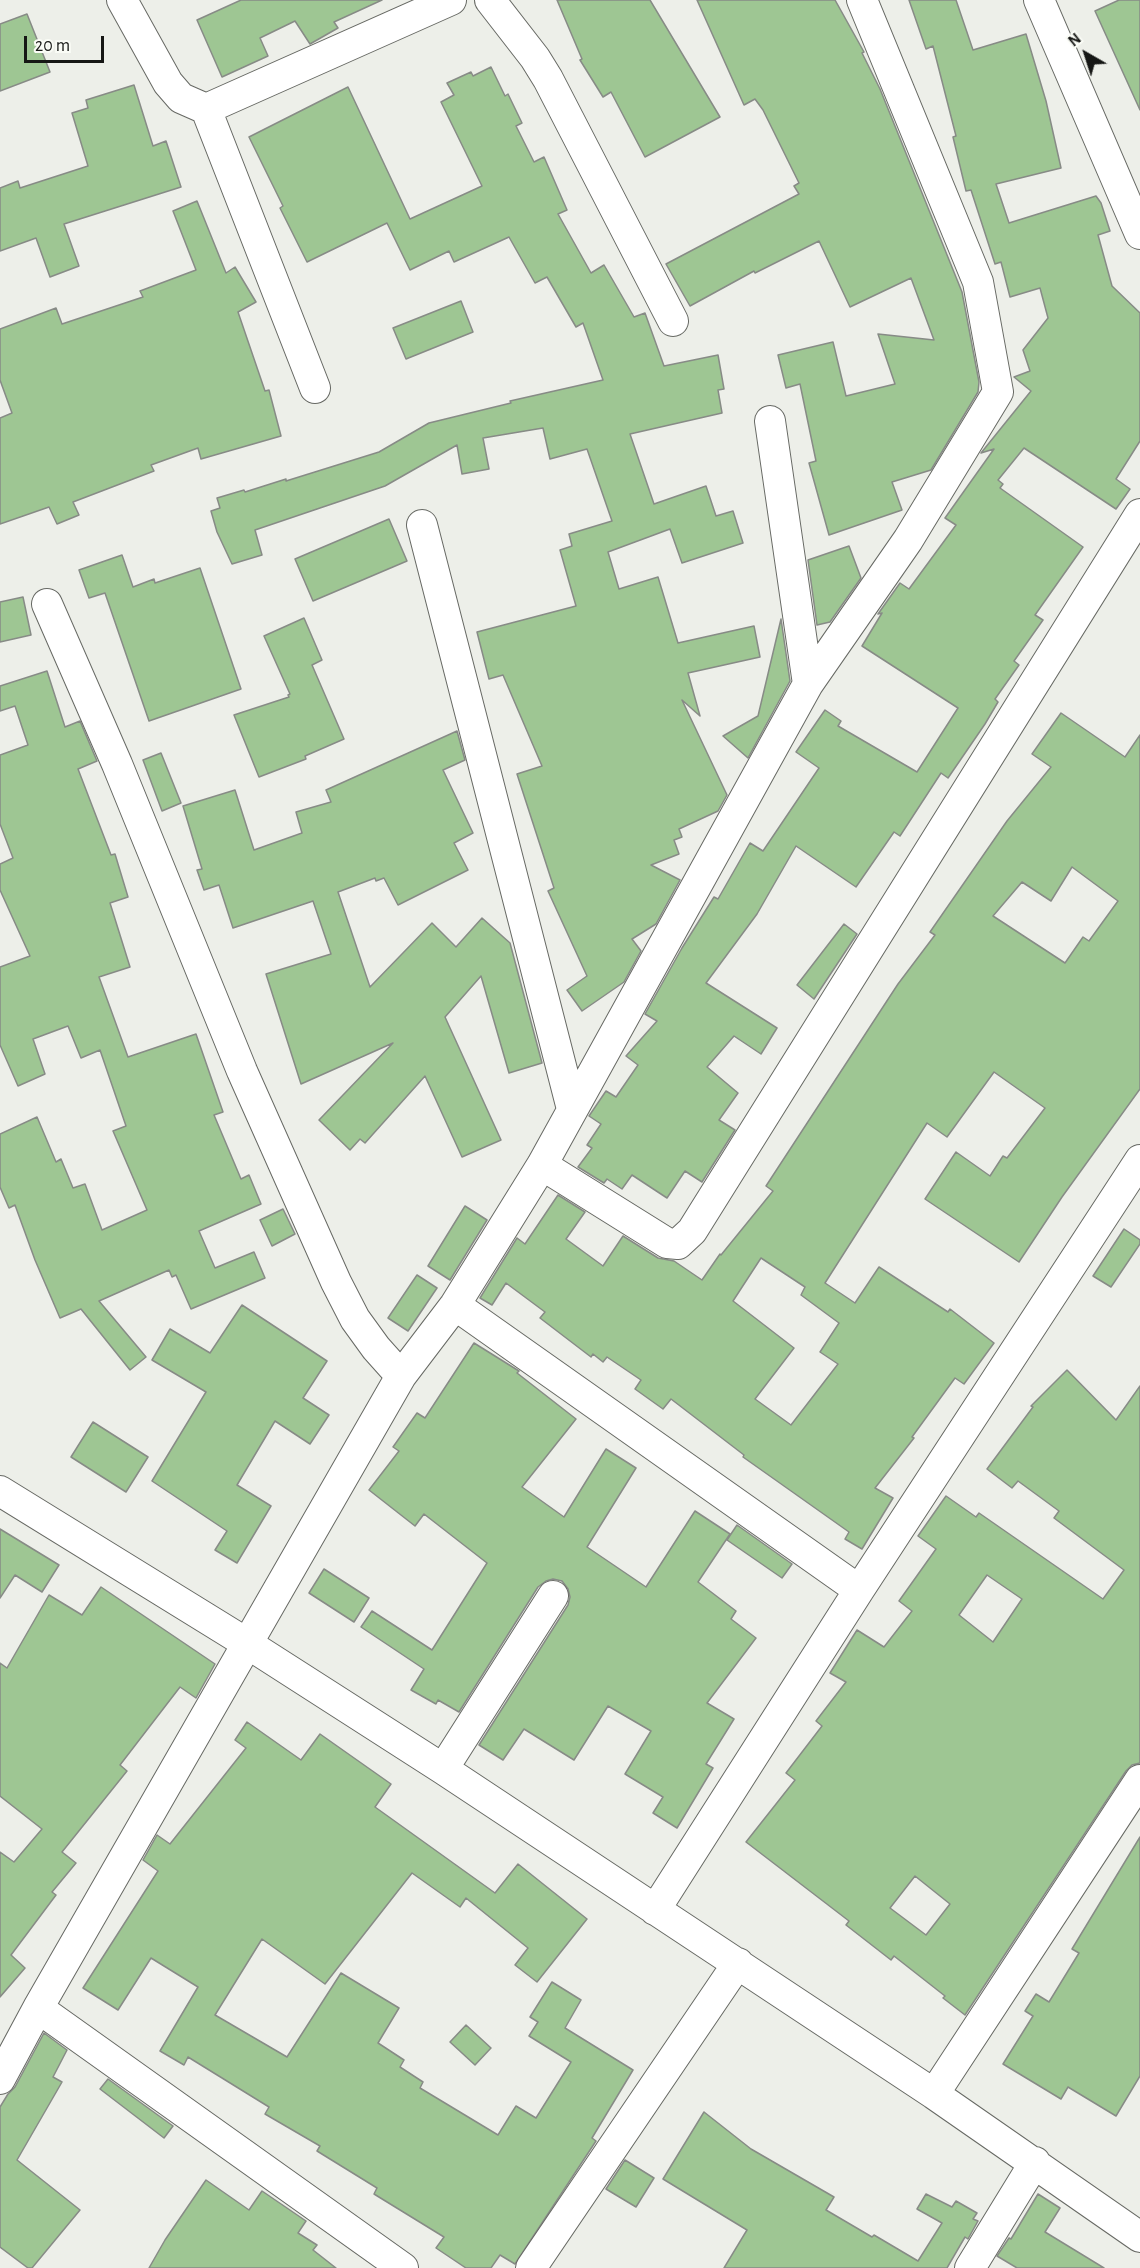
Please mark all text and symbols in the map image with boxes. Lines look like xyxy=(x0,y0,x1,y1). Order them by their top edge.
scale bar xyxy=(27,24,106,62)
north arrow xyxy=(1056,24,1116,84)
text: N xyxy=(1065,30,1084,50)
text: 20 m xyxy=(35,37,70,55)

